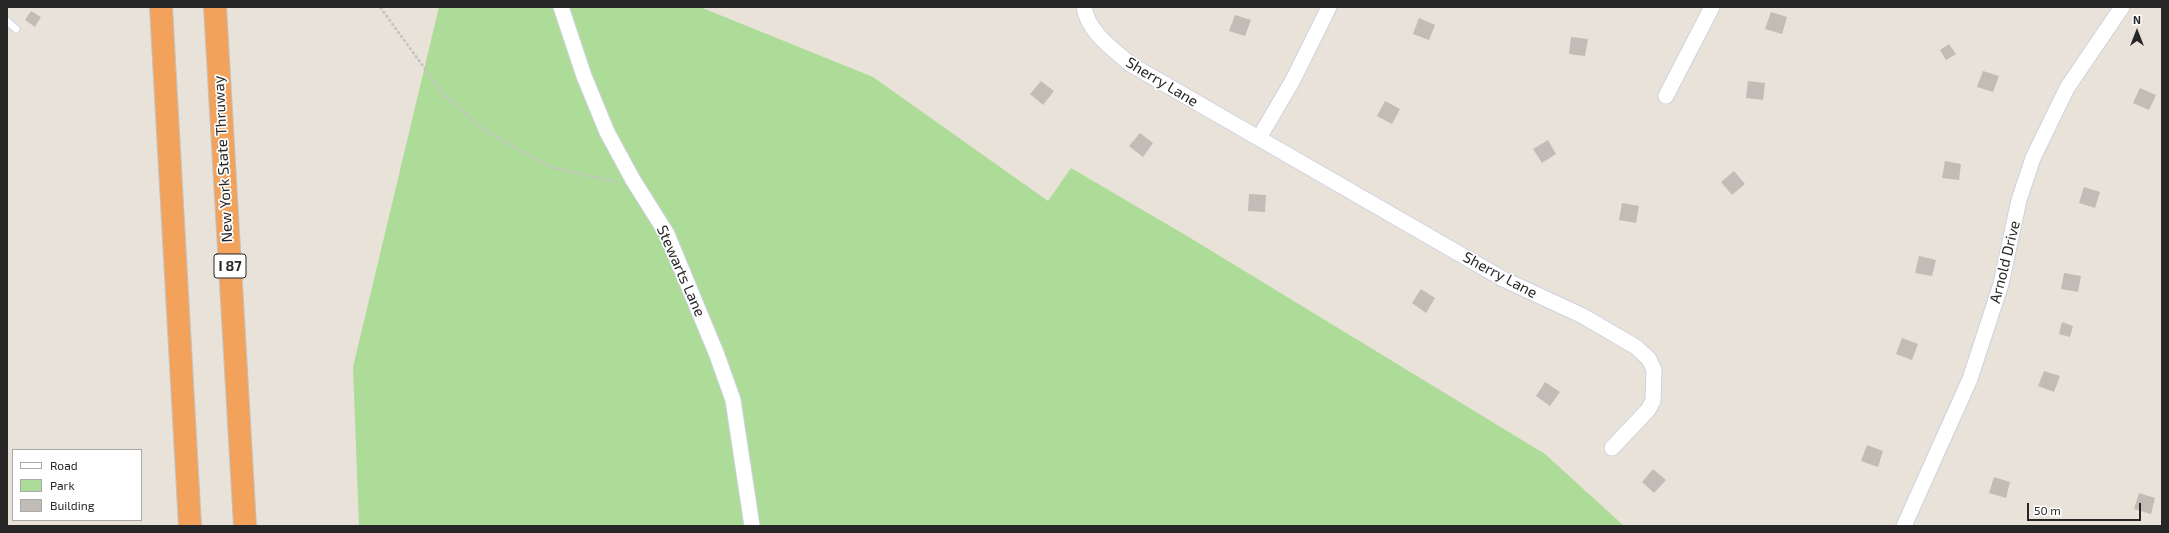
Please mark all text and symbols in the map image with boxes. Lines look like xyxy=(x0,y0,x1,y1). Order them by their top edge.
north arrow xyxy=(2117,12,2157,52)
text: N xyxy=(2133,13,2141,26)
street label: Sherry Lane xyxy=(1123,53,1201,111)
street label: New York State Thruway xyxy=(210,75,236,243)
street label: Arnold Drive xyxy=(1986,219,2024,305)
street label: Stewarts Lane xyxy=(653,223,709,319)
street label: Sherry Lane xyxy=(1460,248,1540,302)
road number: I 87 xyxy=(214,254,246,278)
legend xyxy=(12,449,142,521)
text: Road xyxy=(50,458,78,472)
text: Park xyxy=(50,478,75,492)
scale bar xyxy=(2029,495,2143,521)
text: Building xyxy=(50,498,94,512)
text: 50 m xyxy=(2034,503,2061,517)

